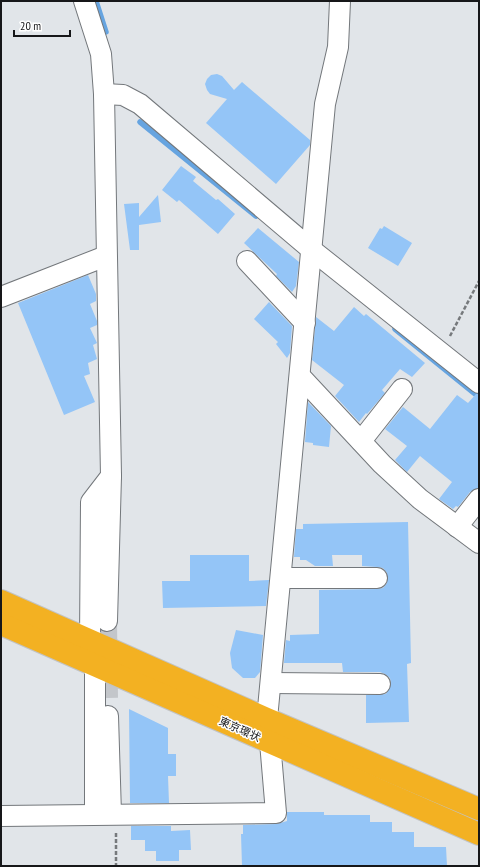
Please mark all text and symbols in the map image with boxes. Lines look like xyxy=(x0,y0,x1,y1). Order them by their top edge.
scale bar xyxy=(14,12,70,38)
text: 20 m xyxy=(20,18,41,33)
street label: 東京環状 xyxy=(217,714,264,745)

